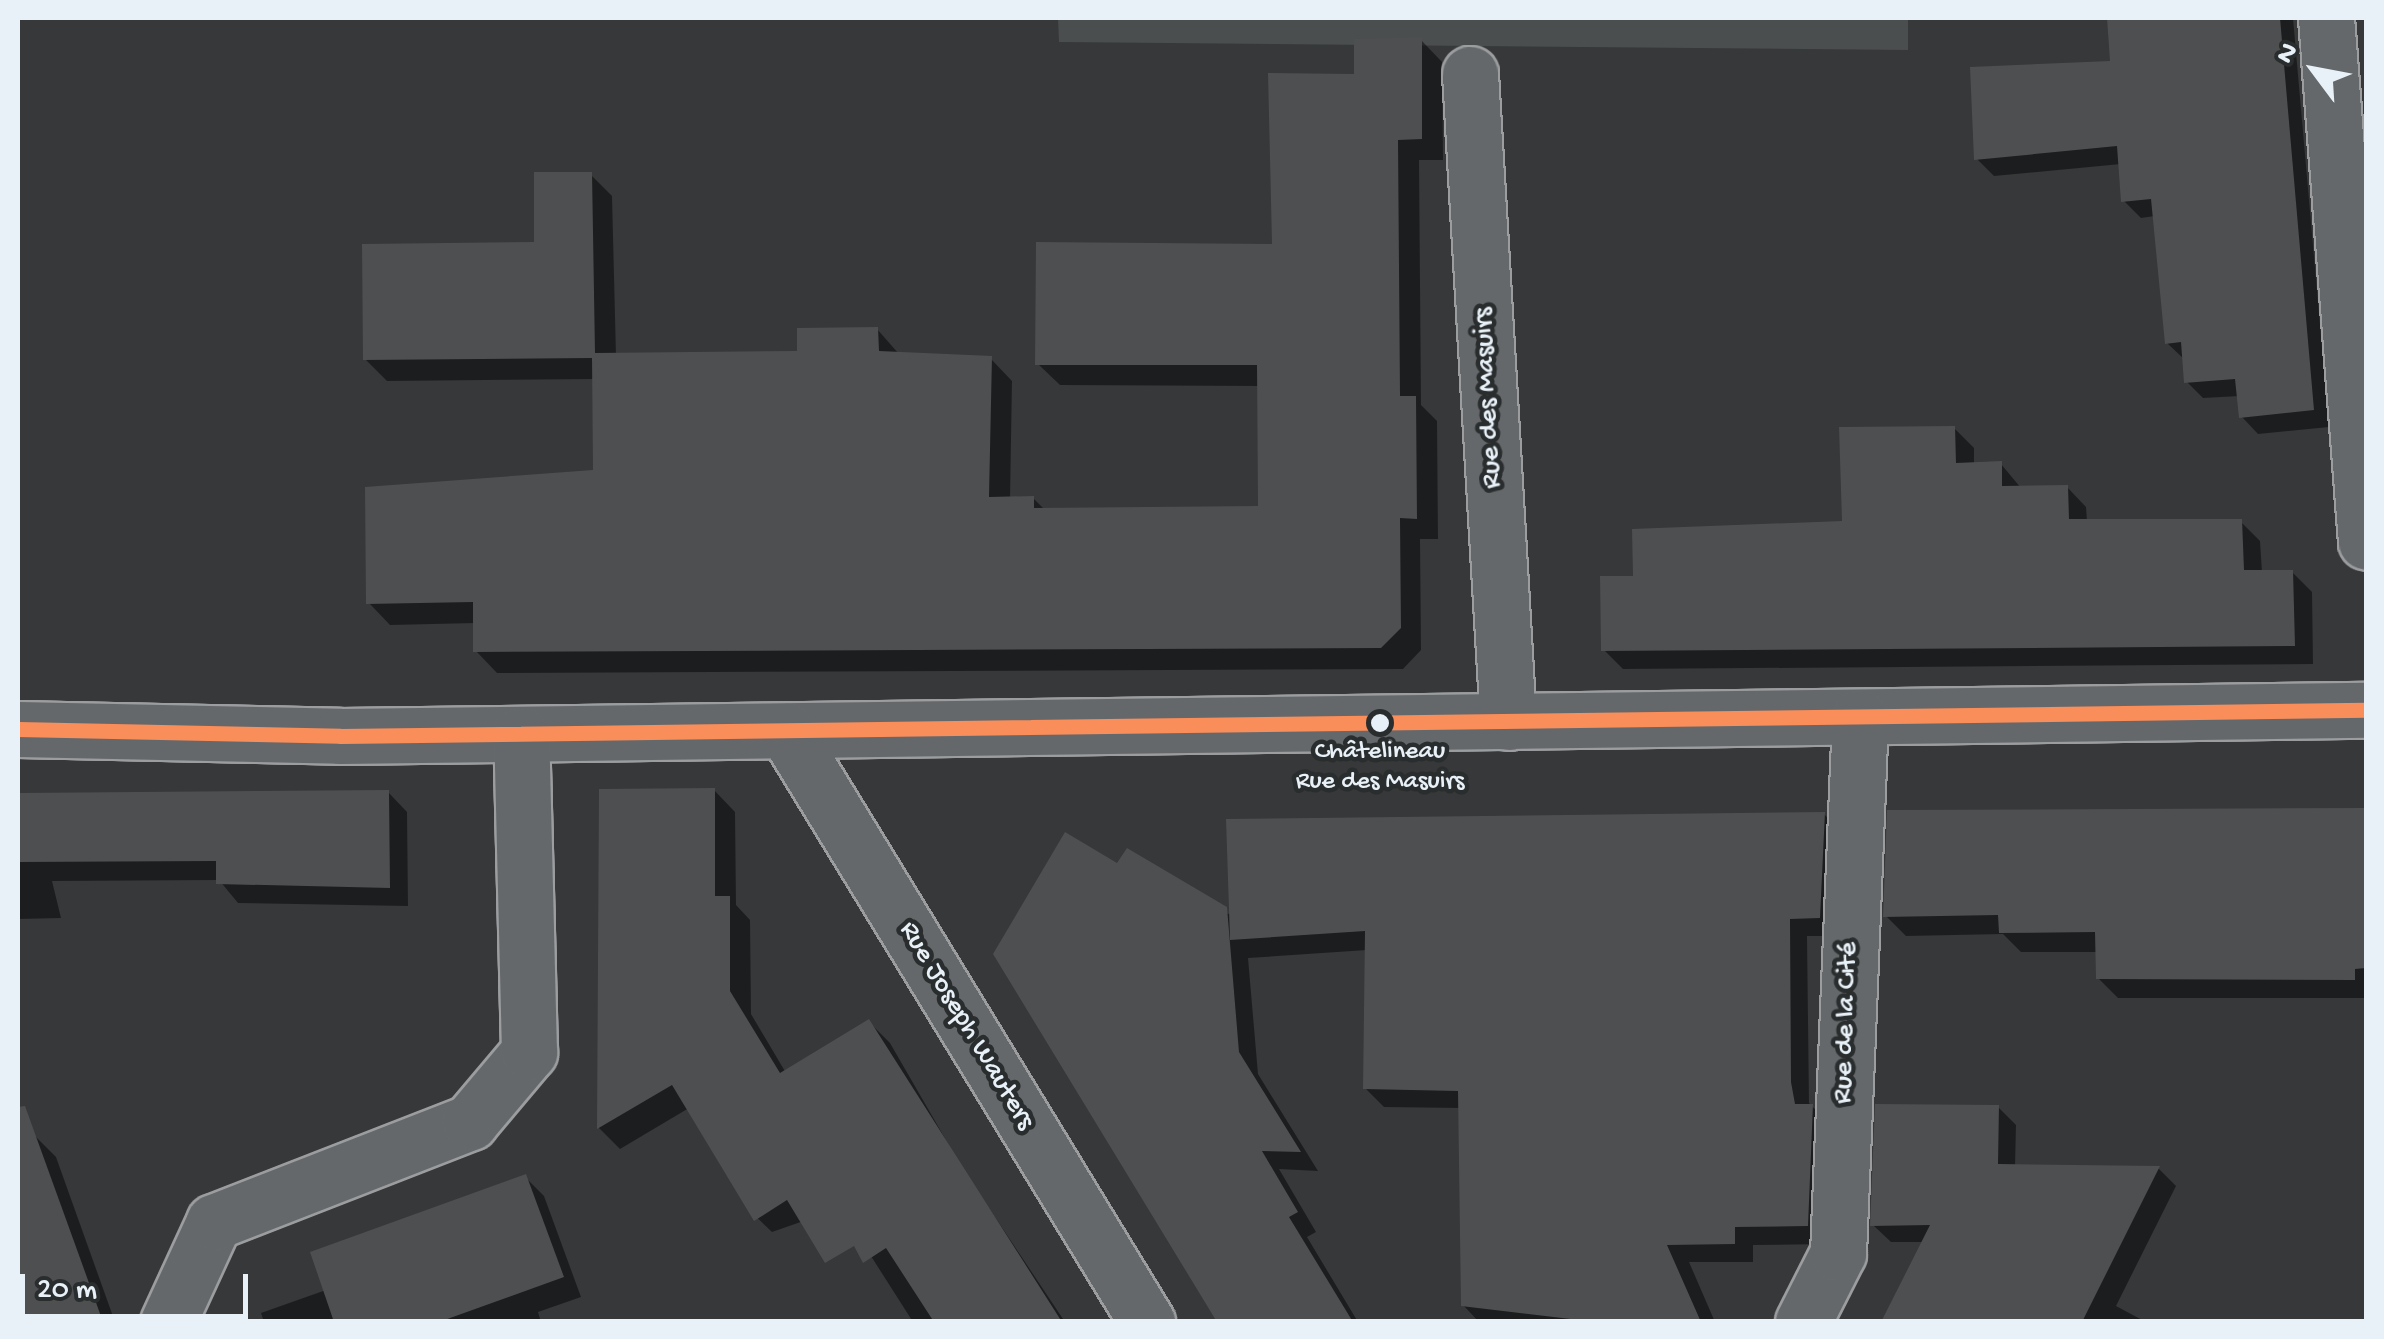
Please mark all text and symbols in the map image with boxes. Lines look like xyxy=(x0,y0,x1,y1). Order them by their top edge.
north arrow xyxy=(2264,20,2364,120)
text: N xyxy=(2269,37,2307,70)
street label: Rue des Masuirs xyxy=(1467,307,1511,489)
marker: Châtelineau Rue des Masuirs xyxy=(1370,713,1390,733)
place label: Châtelineau Rue des Masuirs xyxy=(1296,737,1464,798)
street label: Rue Joseph Wauters xyxy=(891,916,1041,1136)
street label: Rue de la Cité xyxy=(1827,942,1867,1104)
scale bar xyxy=(25,1254,252,1316)
text: 20 m xyxy=(37,1274,97,1309)

